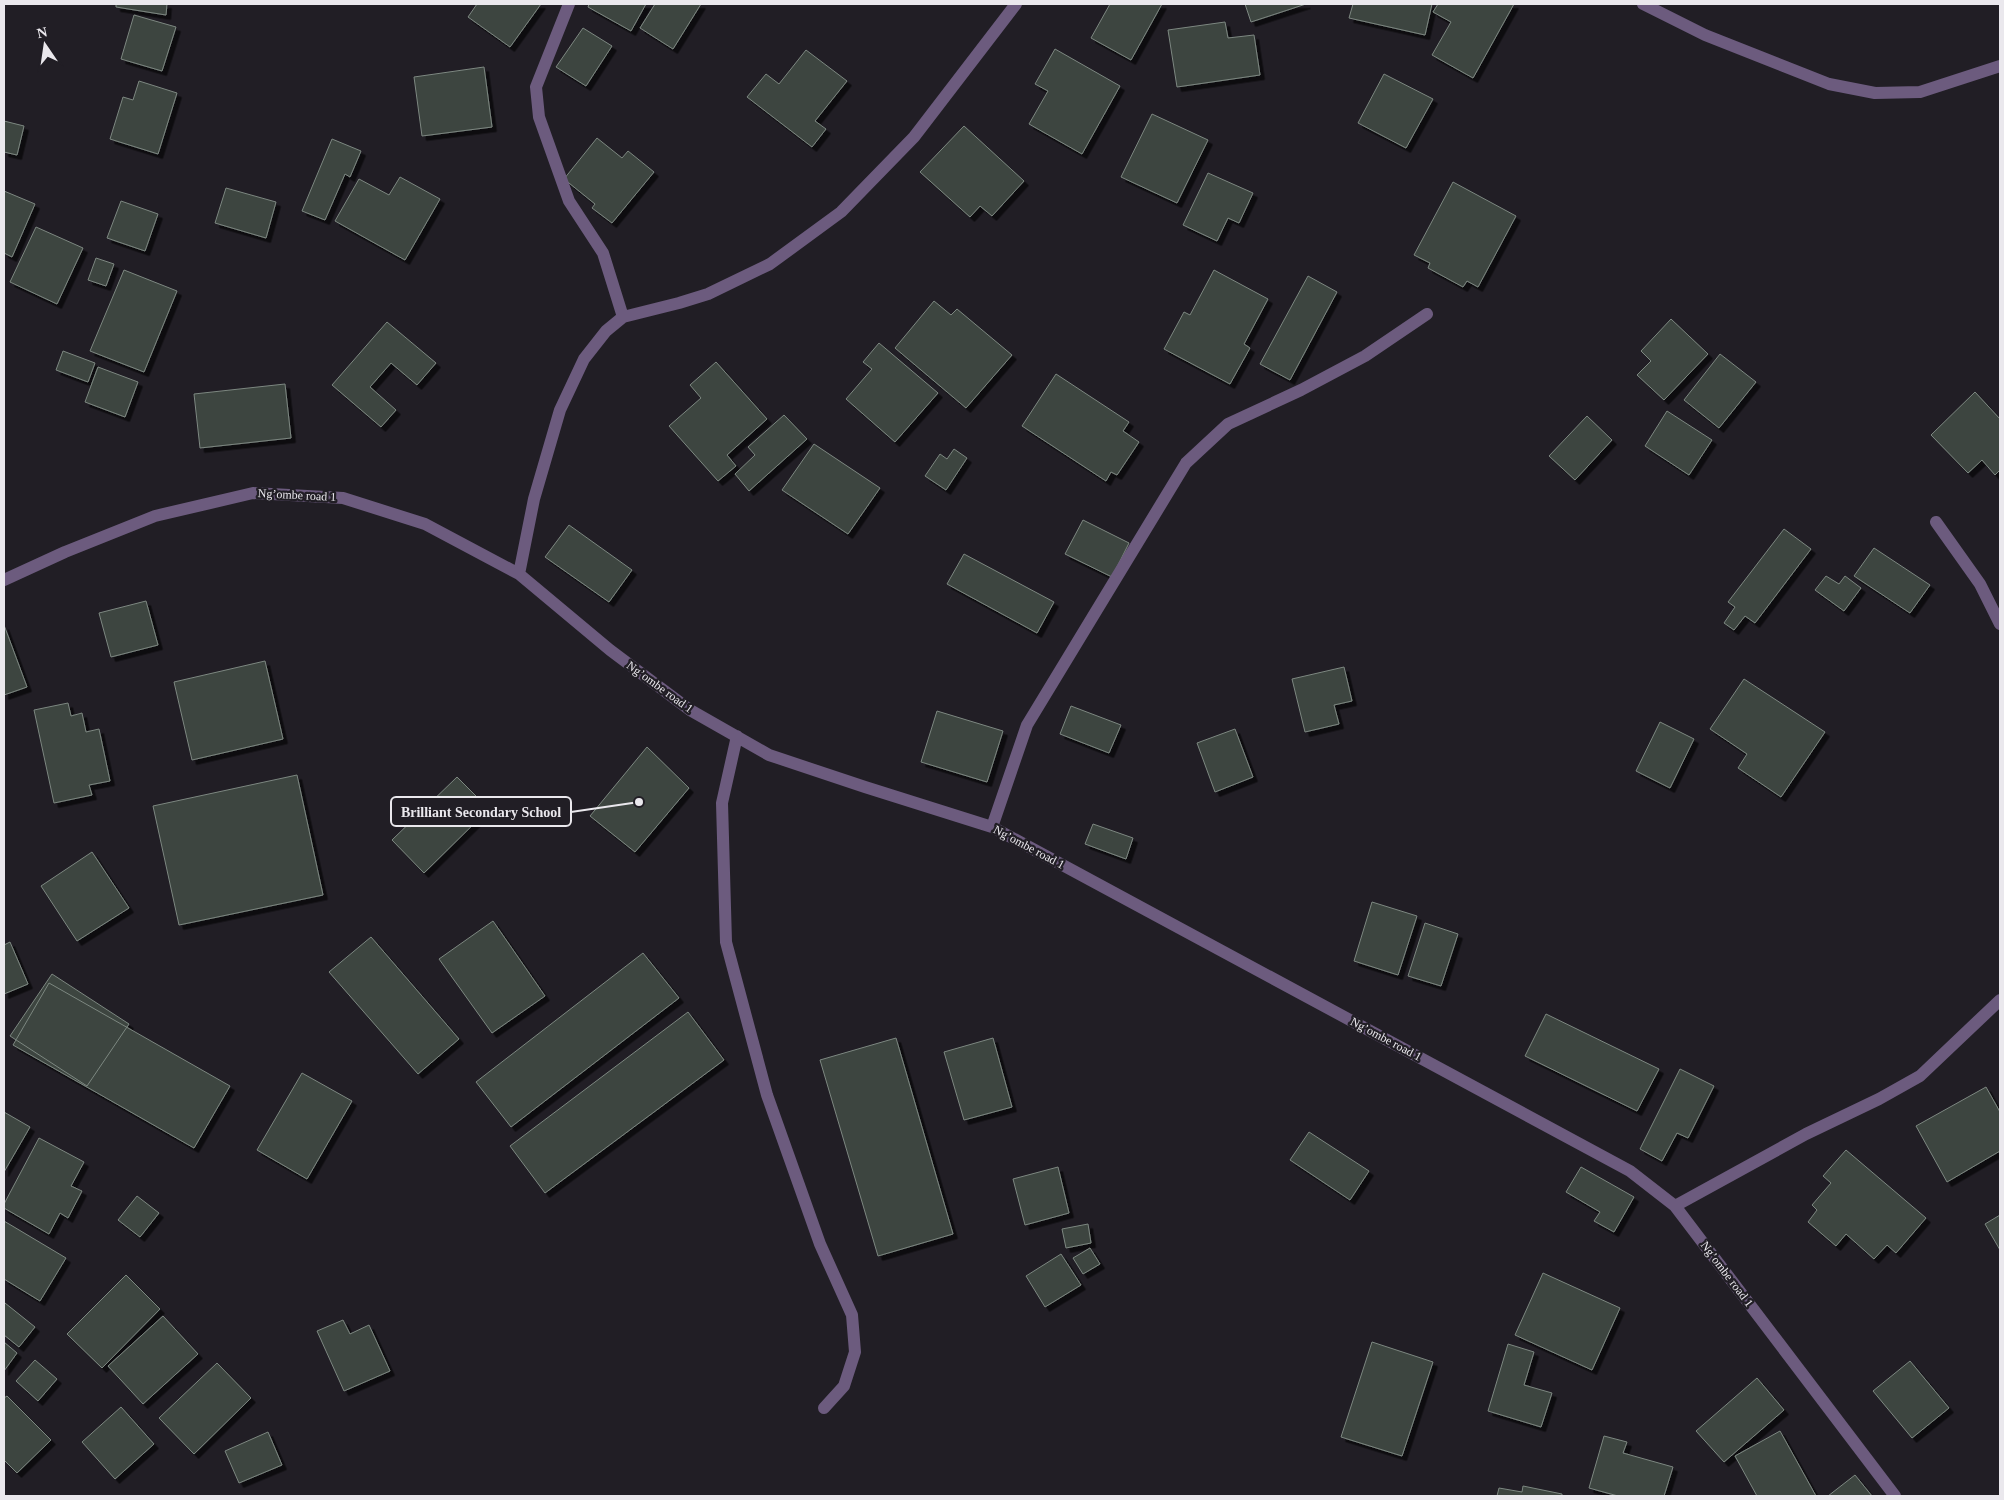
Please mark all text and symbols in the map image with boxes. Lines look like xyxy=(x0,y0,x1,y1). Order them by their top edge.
north arrow xyxy=(20,20,70,70)
text: N xyxy=(36,24,49,41)
street label: Ng’ombe road 1 xyxy=(257,486,337,504)
street label: Ng’ombe road 1 xyxy=(624,658,696,716)
callout: Brilliant Secondary School xyxy=(391,797,571,826)
text: Brilliant Secondary School xyxy=(401,805,561,820)
street label: Ng’ombe road 1 xyxy=(991,822,1067,872)
street label: Ng’ombe road 1 xyxy=(1348,1014,1424,1064)
street label: Ng’ombe road 1 xyxy=(1698,1238,1756,1310)

